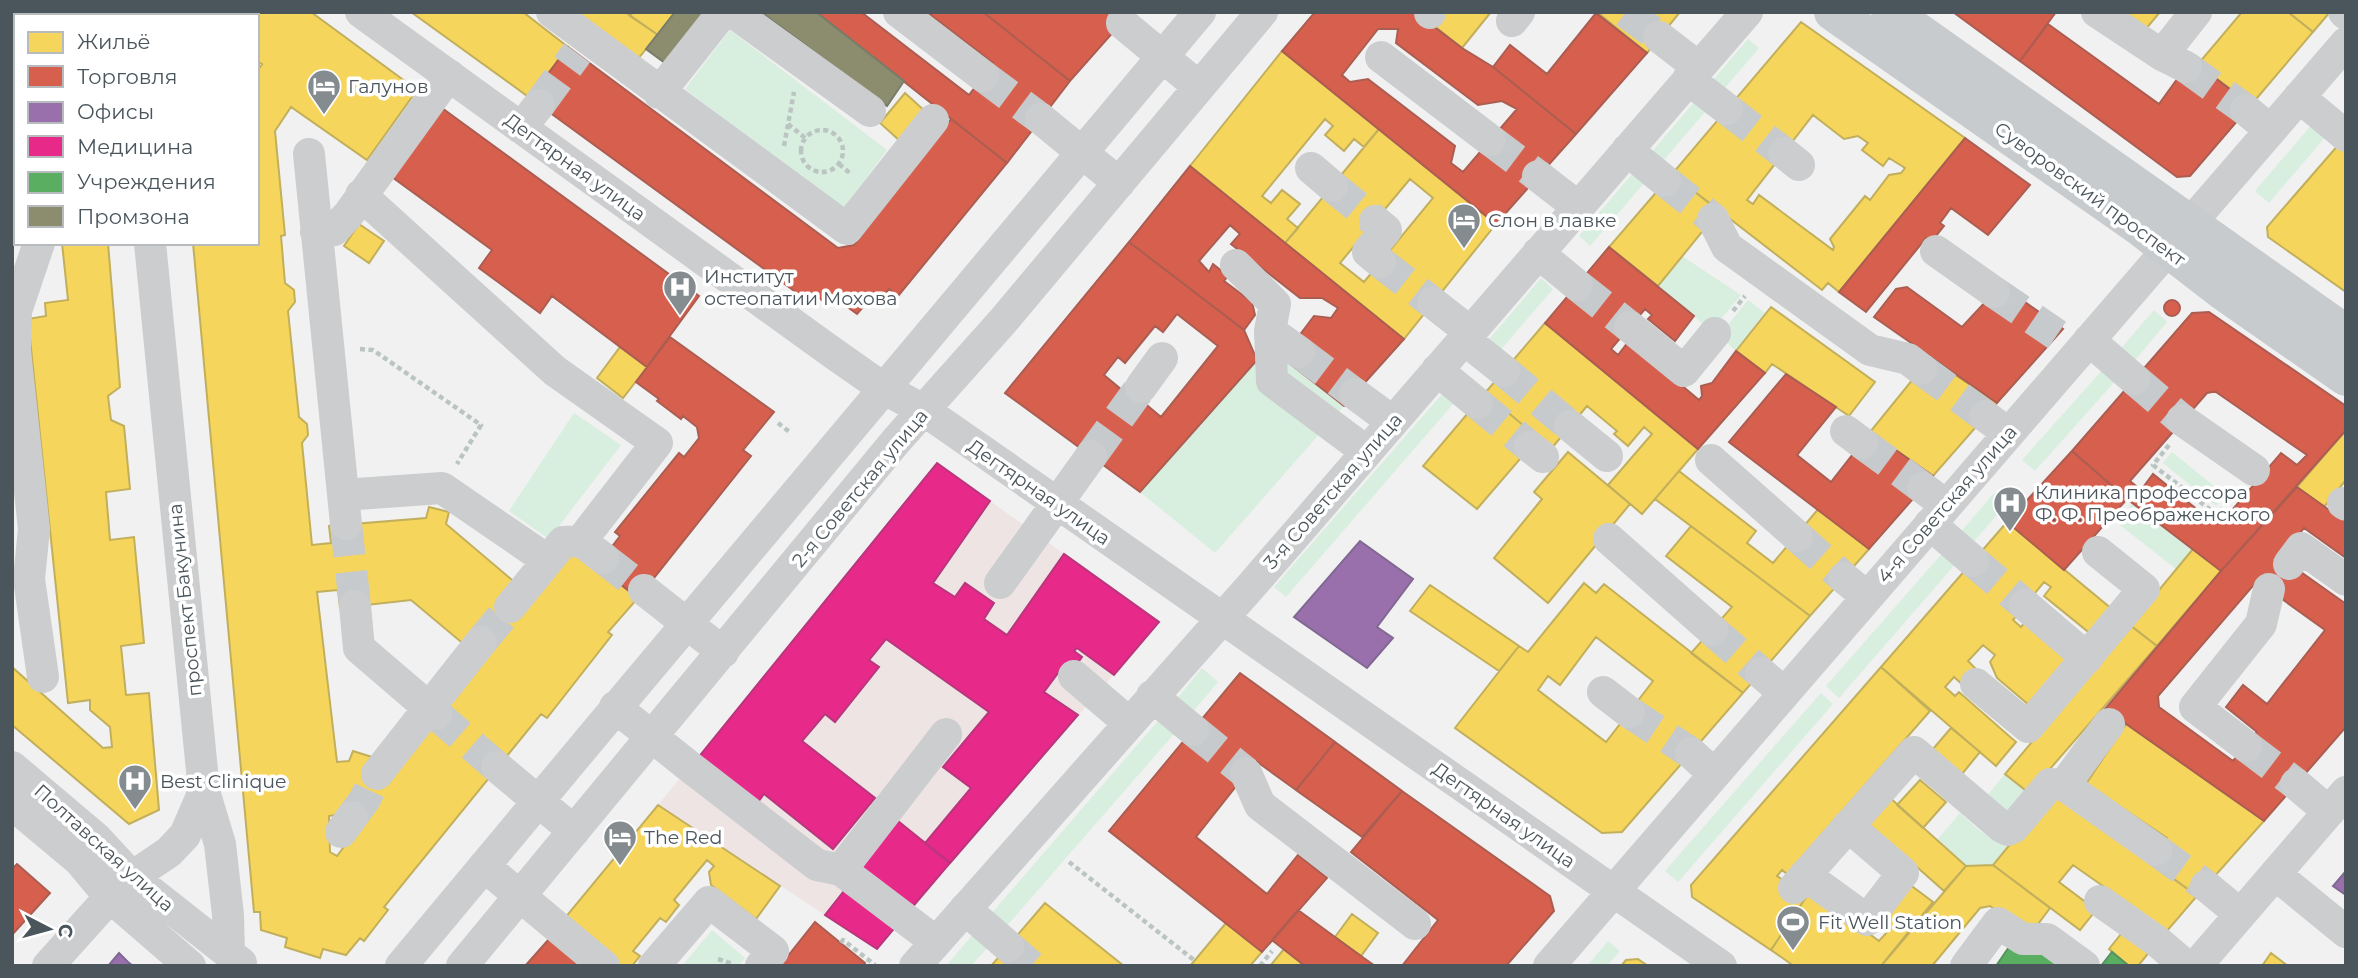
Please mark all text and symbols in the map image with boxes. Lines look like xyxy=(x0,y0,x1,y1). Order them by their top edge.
legend xyxy=(14,14,259,245)
text: Жильё xyxy=(77,29,151,54)
text: Торговля xyxy=(77,64,178,89)
hotel icon: Галунов xyxy=(305,67,343,116)
place label: Галунов xyxy=(348,75,428,98)
text: Офисы xyxy=(77,99,154,124)
street label: Дегтярная улица xyxy=(500,108,650,226)
street label: Суворовский проспект xyxy=(1990,117,2190,271)
text: Медицина xyxy=(77,134,193,159)
text: Учреждения xyxy=(77,169,216,194)
hotel icon: Слон в лавке xyxy=(1445,201,1483,250)
text: Промзона xyxy=(77,204,190,229)
place label: Слон в лавке xyxy=(1488,209,1617,232)
place label: Институт остеопатии Мохова xyxy=(704,265,897,310)
hospital icon: Институт остеопатии Мохова xyxy=(661,268,699,317)
street label: 2-я Советская улица xyxy=(787,404,933,572)
street label: 3-я Советская улица xyxy=(1259,408,1407,574)
street label: 4-я Советская улица xyxy=(1872,421,2022,587)
street label: Дегтярная улица xyxy=(963,434,1115,550)
place label: Клиника профессора Ф. Ф. Преображенского xyxy=(2035,481,2270,526)
hospital icon: Клиника профессора Ф. Ф. Преображенского xyxy=(1991,484,2029,533)
street label: проспект Бакунина xyxy=(163,502,207,698)
street label: Дегтярная улица xyxy=(1428,757,1580,873)
hospital icon: Best Clinique xyxy=(116,762,154,811)
place label: Best Clinique xyxy=(160,770,287,793)
street label: Полтавская улица xyxy=(30,779,178,917)
hotel icon: The Red xyxy=(601,818,639,867)
place label: The Red xyxy=(644,826,722,849)
north arrow xyxy=(14,894,84,964)
sports icon: Fit Well Station xyxy=(1774,903,1812,952)
place label: Fit Well Station xyxy=(1818,911,1962,934)
text: С xyxy=(53,923,78,939)

